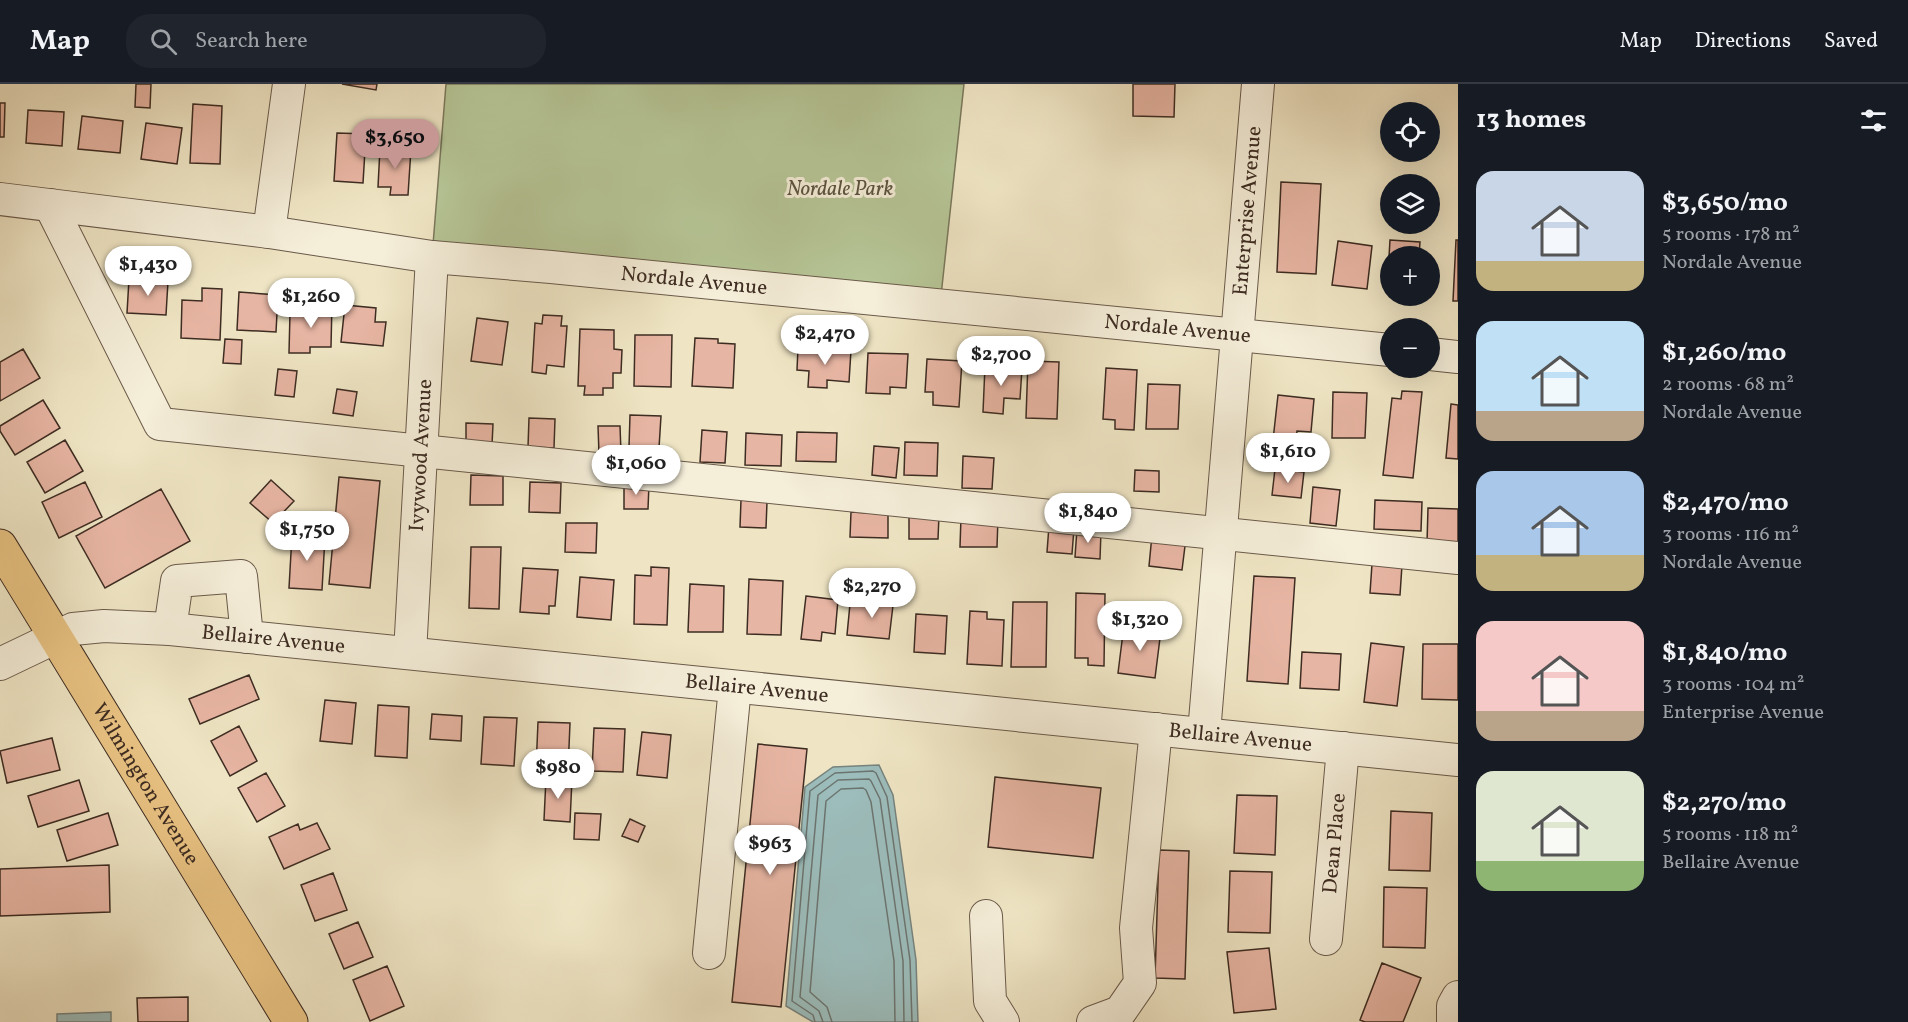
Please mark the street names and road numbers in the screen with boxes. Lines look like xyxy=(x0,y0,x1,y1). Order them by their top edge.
street label: Enterprise Avenue xyxy=(1226,125,1269,297)
street label: Nordale Avenue xyxy=(619,259,769,303)
street label: Nordale Avenue xyxy=(1103,307,1252,351)
street label: Ivywood Avenue xyxy=(402,378,440,533)
street label: Bellaire Avenue xyxy=(200,618,347,661)
street label: Bellaire Avenue xyxy=(684,667,830,710)
street label: Wilmington Avenue xyxy=(85,698,206,871)
street label: Bellaire Avenue xyxy=(1167,716,1314,760)
street label: Dean Place xyxy=(1316,792,1353,895)

